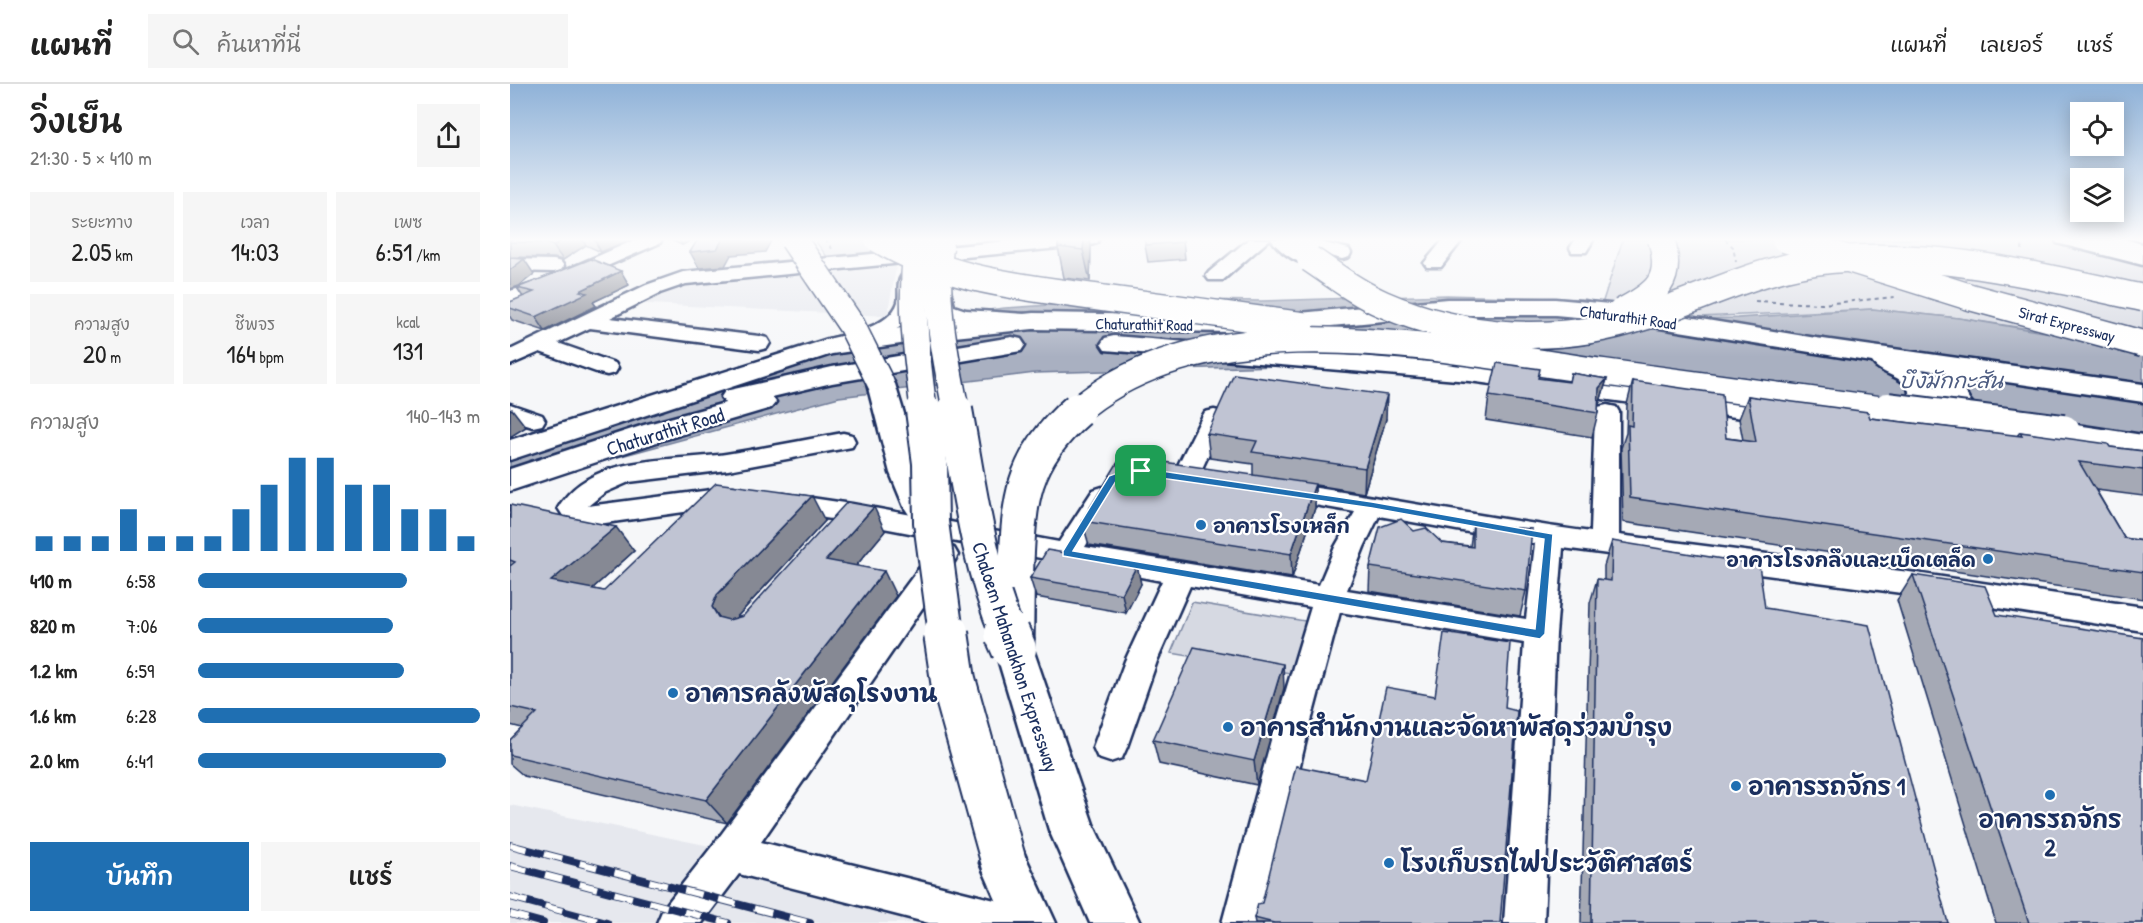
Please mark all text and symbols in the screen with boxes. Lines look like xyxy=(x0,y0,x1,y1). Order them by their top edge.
search box xyxy=(148,14,568,68)
icon: search xyxy=(169,25,202,58)
text: แผนที่ xyxy=(30,26,112,64)
text: ค้นหาที่นี่ xyxy=(217,29,301,59)
text: แผนที่ xyxy=(1890,30,1947,59)
text: เลเยอร์ xyxy=(1980,30,2043,59)
text: แชร์ xyxy=(2076,30,2113,59)
text: วิ่งเย็น xyxy=(30,99,122,143)
map controls xyxy=(2070,102,2124,222)
button: locate xyxy=(2070,102,2124,156)
button: share xyxy=(417,104,480,167)
text: 21:30 · 5 × 410 m xyxy=(30,144,152,171)
button: layers xyxy=(2070,168,2124,222)
text: ระยะทาง xyxy=(71,211,133,233)
text: เวลา xyxy=(240,211,270,233)
text: เพซ xyxy=(394,211,422,233)
text: 2.05 xyxy=(71,234,112,269)
text: 14:03 xyxy=(231,234,279,269)
text: 6:51 xyxy=(376,234,412,269)
text: km xyxy=(112,244,133,266)
text: /km xyxy=(412,244,440,266)
street label: Chaturathit Road xyxy=(1578,299,1678,335)
street label: Sirat Expressway xyxy=(2016,301,2118,347)
text: kcal xyxy=(396,311,420,333)
street label: Chaturathit Road xyxy=(1095,312,1193,336)
text: ความสูง xyxy=(74,313,130,335)
text: ชีพจร xyxy=(235,313,275,335)
text: 131 xyxy=(393,333,423,368)
text: 20 xyxy=(83,336,107,371)
text: 164 xyxy=(226,336,256,371)
text: m xyxy=(107,346,121,368)
text: bpm xyxy=(256,346,284,368)
water label: บึงมักกะสัน xyxy=(1899,366,2005,395)
street label: Chaturathit Road xyxy=(603,400,727,462)
text: 140–143 m xyxy=(406,402,480,429)
text: ความสูง xyxy=(30,408,99,435)
pin xyxy=(1115,445,1166,496)
icon: arrive xyxy=(1124,454,1157,487)
place label: อาคารโรงเหล็ก xyxy=(1213,512,1350,539)
marker: อาคารโรงเหล็ก xyxy=(1194,518,1208,532)
street label: Chaloem Mahanakhon Expressway xyxy=(966,538,1066,776)
place label: อาคารโรงกลึงและเบ็ดเตล็ด xyxy=(1726,546,1976,573)
marker: อาคารโรงกลึงและเบ็ดเตล็ด xyxy=(1981,552,1995,566)
text: 410 m xyxy=(30,567,72,594)
text: 6:58 xyxy=(126,567,156,594)
text: 820 m xyxy=(30,612,75,639)
text: 7:06 xyxy=(126,612,157,639)
text: 1.2 km xyxy=(30,657,77,684)
text: 6:59 xyxy=(126,657,154,684)
place label: อาคารคลังพัสดุโรงงาน xyxy=(685,677,938,712)
marker: อาคารคลังพัสดุโรงงาน xyxy=(666,686,680,700)
text: 1.6 km xyxy=(30,702,76,729)
text: 6:28 xyxy=(126,702,157,729)
place label: อาคารสำนักงานและจัดหาพัสดุร่วมบำรุง xyxy=(1240,711,1672,746)
marker: อาคารสำนักงานและจัดหาพัสดุร่วมบำรุง xyxy=(1221,720,1235,734)
text: 2.0 km xyxy=(30,747,79,774)
text: 6:41 xyxy=(126,747,153,774)
place label: อาคารรถจักร 1 xyxy=(1748,770,1906,802)
marker: อาคารรถจักร 1 xyxy=(1729,779,1743,793)
marker: อาคารรถจักร 2 xyxy=(2043,788,2057,802)
place label: อาคารรถจักร 2 xyxy=(1978,803,2122,863)
button: บันทึก xyxy=(30,842,249,911)
button: แชร์ xyxy=(261,842,480,911)
place label: โรงเก็บรถไฟประวัติศาสตร์ xyxy=(1400,847,1693,879)
marker: โรงเก็บรถไฟประวัติศาสตร์ xyxy=(1382,856,1396,870)

